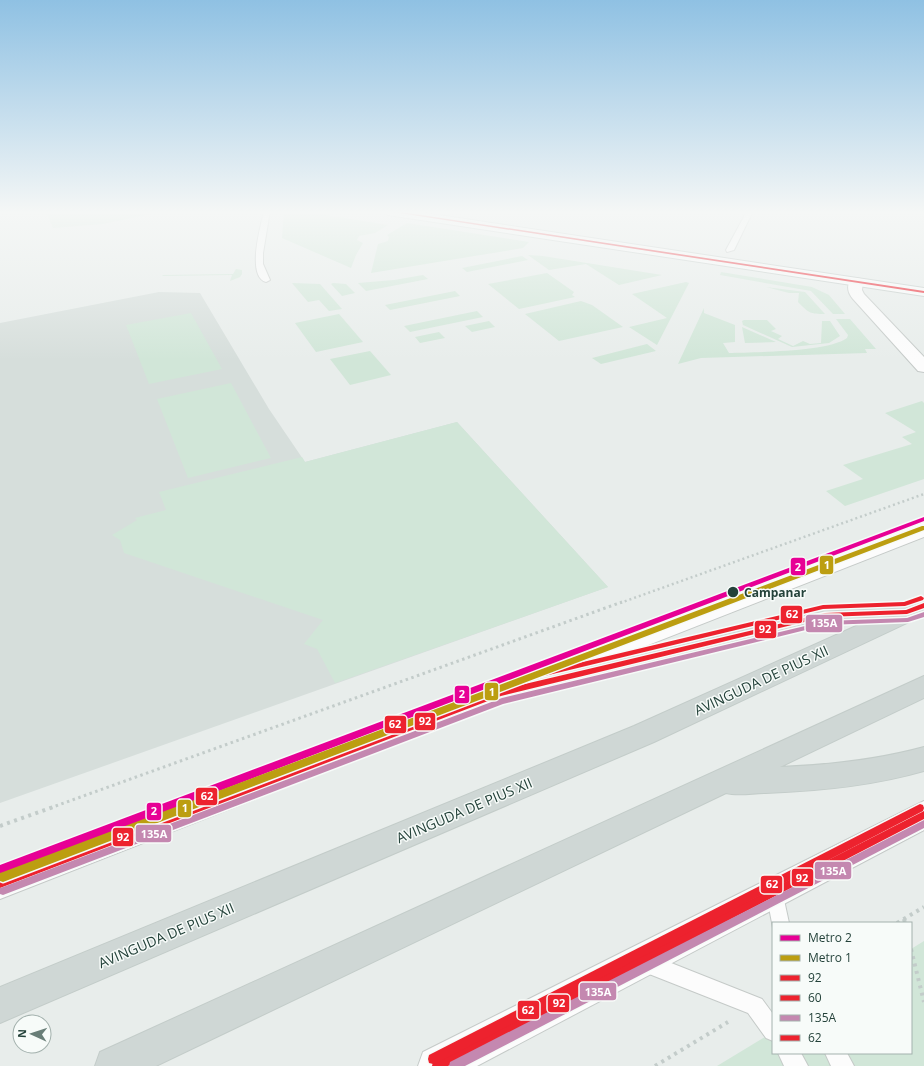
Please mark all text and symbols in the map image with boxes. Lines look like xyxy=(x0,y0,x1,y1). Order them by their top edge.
line badge: 1 xyxy=(819,555,834,575)
line badge: 2 xyxy=(790,557,806,576)
text: 1 xyxy=(824,557,830,572)
text: 2 xyxy=(795,559,801,574)
place label: Campanar xyxy=(744,584,807,601)
marker: Campanar xyxy=(726,585,740,599)
line badge: 62 xyxy=(780,605,803,624)
text: 62 xyxy=(786,606,798,621)
line badge: 135A xyxy=(805,614,843,633)
text: 135A xyxy=(811,615,838,630)
line badge: 92 xyxy=(754,620,777,639)
text: 92 xyxy=(759,621,771,636)
street label: AVINGUDA DE PIUS XII xyxy=(691,641,831,719)
line badge: 1 xyxy=(484,682,499,701)
text: 1 xyxy=(489,684,495,699)
line badge: 2 xyxy=(454,685,470,704)
text: 2 xyxy=(459,686,465,701)
line badge: 92 xyxy=(414,712,436,731)
text: 92 xyxy=(419,713,431,728)
line badge: 62 xyxy=(384,715,407,734)
text: 62 xyxy=(389,716,401,731)
street label: AVINGUDA DE PIUS XII xyxy=(393,773,535,847)
line badge: 62 xyxy=(195,787,218,806)
text: 62 xyxy=(201,788,213,803)
line badge: 1 xyxy=(177,799,192,818)
text: 1 xyxy=(182,800,188,815)
line badge: 2 xyxy=(146,802,162,821)
text: 2 xyxy=(151,803,157,818)
line badge: 135A xyxy=(135,824,172,843)
text: 135A xyxy=(141,826,168,841)
line badge: 92 xyxy=(112,827,134,847)
text: 92 xyxy=(117,829,129,844)
line badge: 135A xyxy=(814,861,852,880)
text: 135A xyxy=(820,863,847,878)
line badge: 92 xyxy=(791,868,814,887)
text: 92 xyxy=(796,870,808,885)
line badge: 62 xyxy=(760,875,783,894)
text: 62 xyxy=(766,876,778,891)
street label: AVINGUDA DE PIUS XII xyxy=(95,898,237,972)
legend xyxy=(772,922,912,1054)
text: Metro 2 xyxy=(808,929,852,946)
text: Metro 1 xyxy=(808,949,852,966)
text: 92 xyxy=(808,969,822,986)
line badge: 135A xyxy=(579,982,617,1001)
text: 135A xyxy=(585,984,612,999)
text: 60 xyxy=(808,989,822,1006)
line badge: 92 xyxy=(547,994,570,1013)
text: 92 xyxy=(553,995,565,1010)
line badge: 62 xyxy=(517,1000,540,1020)
text: 62 xyxy=(522,1002,534,1017)
text: 135A xyxy=(808,1009,837,1026)
north arrow xyxy=(12,1014,52,1054)
text: N xyxy=(14,1029,29,1038)
text: 62 xyxy=(808,1029,822,1046)

